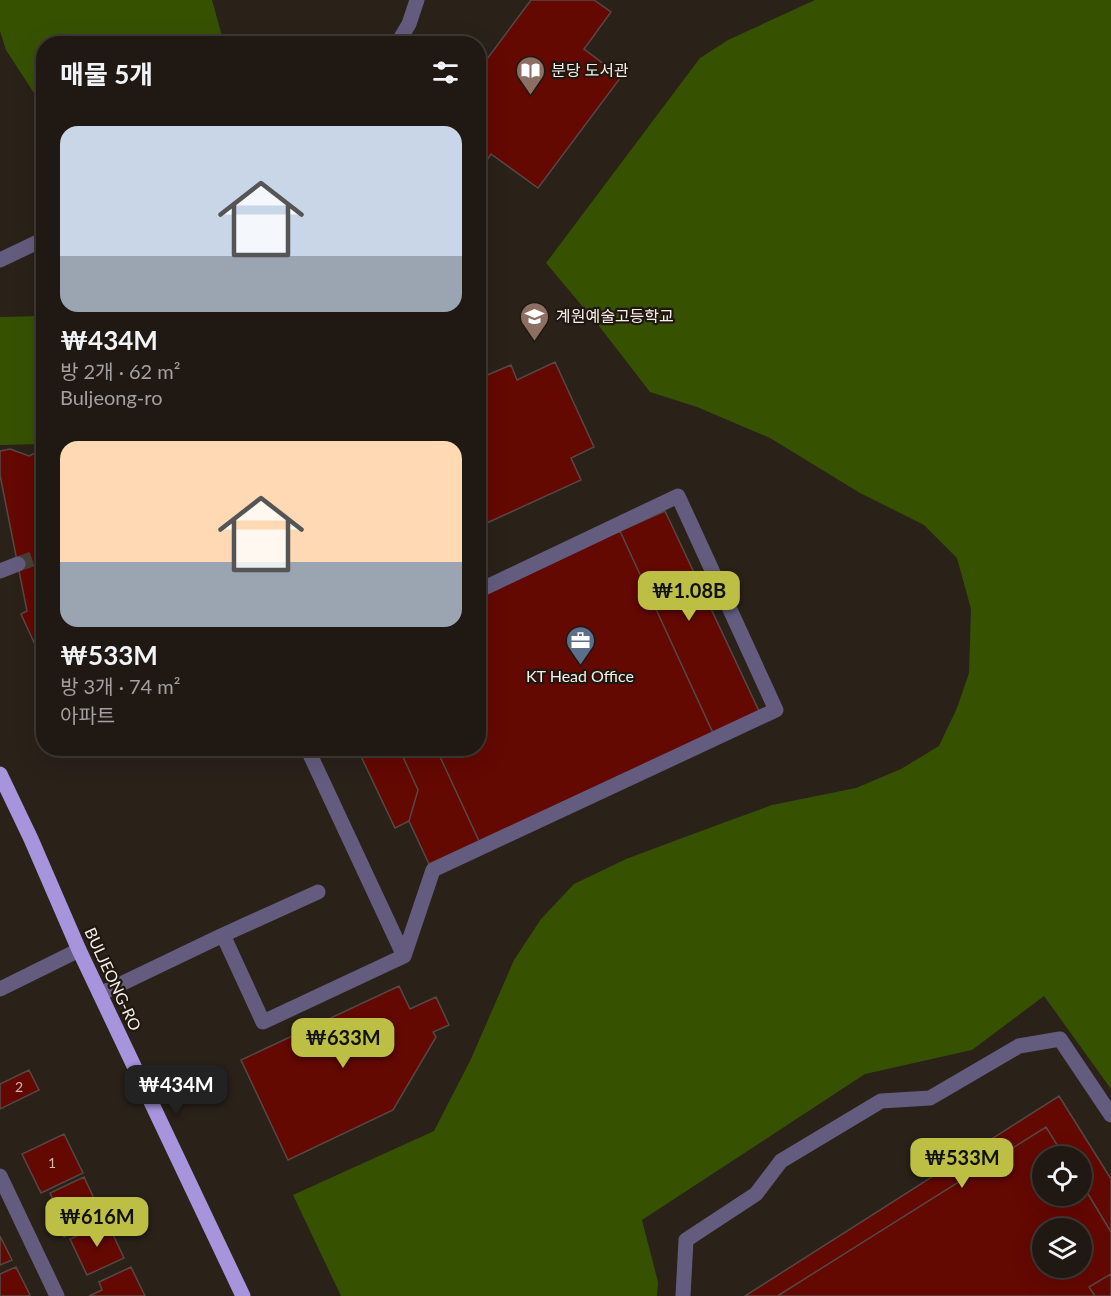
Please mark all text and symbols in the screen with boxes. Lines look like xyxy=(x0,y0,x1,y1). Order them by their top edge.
library icon: 분당 도서관 xyxy=(514,54,546,96)
icon: filters xyxy=(429,56,462,89)
text: 매물 5개 xyxy=(60,58,153,90)
place label: 분당 도서관 xyxy=(551,60,629,79)
icon: home xyxy=(207,165,315,273)
school or university icon: 계원예술고등학교 xyxy=(519,300,551,342)
place label: 계원예술고등학교 xyxy=(556,306,674,325)
text: ₩434M xyxy=(60,324,158,356)
text: 방 2개 · 62 m² xyxy=(60,359,180,383)
text: Buljeong-ro xyxy=(60,385,163,409)
icon: home xyxy=(207,480,315,588)
pin: ₩1.08B xyxy=(640,571,738,622)
text: ₩1.08B xyxy=(652,578,726,602)
office icon: KT Head Office xyxy=(564,624,596,666)
text: ₩533M xyxy=(60,639,158,671)
place label: KT Head Office xyxy=(526,666,634,685)
text: 방 3개 · 74 m² xyxy=(60,674,180,698)
text: 아파트 xyxy=(60,703,115,727)
street label: BULJEONG-RO xyxy=(81,924,146,1033)
pin: ₩633M xyxy=(301,1018,385,1069)
text: ₩633M xyxy=(305,1025,381,1049)
pin: ₩434M xyxy=(134,1065,218,1116)
text: ₩434M xyxy=(138,1072,214,1096)
house number: 2 xyxy=(15,1078,23,1095)
pin: ₩533M xyxy=(920,1138,1004,1189)
text: ₩533M xyxy=(924,1145,1000,1169)
map controls xyxy=(1032,1146,1092,1278)
button: locate xyxy=(1032,1146,1092,1206)
house number: 1 xyxy=(48,1154,56,1171)
pin: ₩616M xyxy=(55,1197,139,1248)
text: ₩616M xyxy=(59,1204,135,1228)
button: layers xyxy=(1032,1218,1092,1278)

